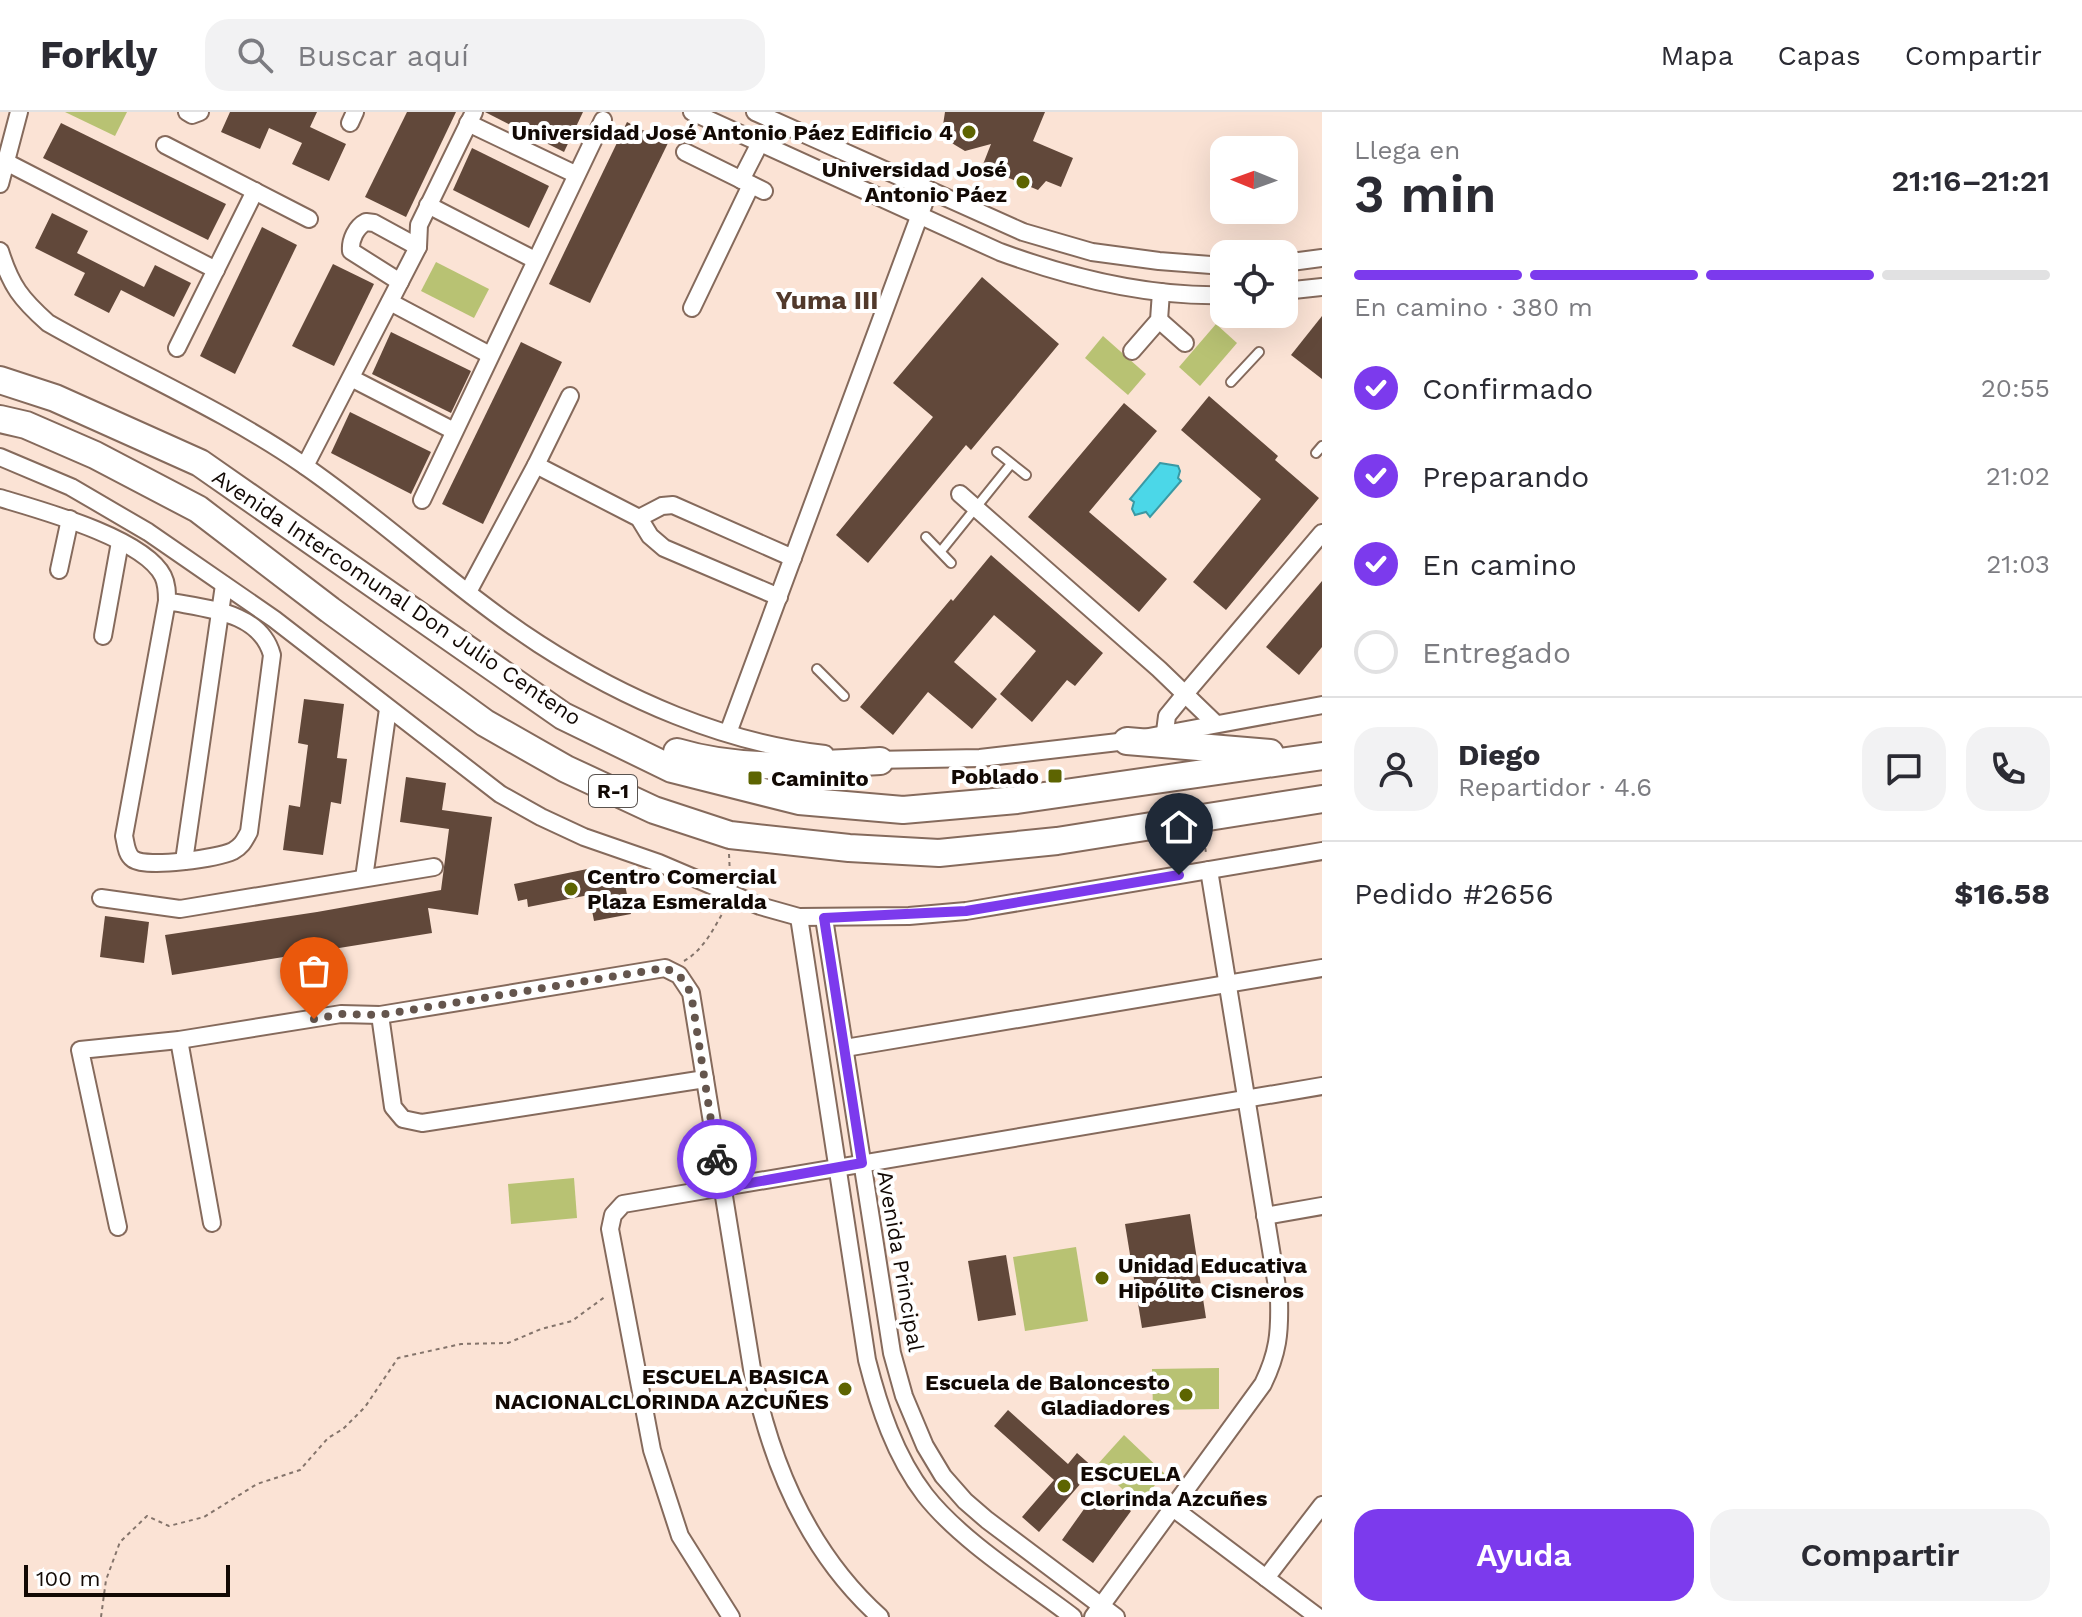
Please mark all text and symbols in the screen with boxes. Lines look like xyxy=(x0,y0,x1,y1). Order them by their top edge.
search box xyxy=(205,19,765,91)
text: Forkly xyxy=(40,33,157,77)
icon: search xyxy=(233,33,277,77)
text: Buscar aquí xyxy=(297,38,469,73)
text: Mapa xyxy=(1660,39,1733,72)
text: Capas xyxy=(1777,39,1861,72)
text: Compartir xyxy=(1905,39,2042,72)
place label: Universidad José Antonio Páez Edificio 4 xyxy=(511,120,953,145)
marker: Universidad José Antonio Páez Edificio 4 xyxy=(960,123,978,141)
text: Llega en xyxy=(1354,135,1460,165)
north arrow xyxy=(1210,136,1298,224)
map controls xyxy=(1210,136,1298,328)
place label: Universidad José Antonio Páez xyxy=(822,157,1007,207)
text: 21:16–21:21 xyxy=(1891,163,2050,198)
text: 3 min xyxy=(1354,164,1497,225)
marker: Universidad José Antonio Páez xyxy=(1014,173,1032,191)
button: locate xyxy=(1210,240,1298,328)
district label: Yuma III xyxy=(776,285,878,315)
text: En camino · 380 m xyxy=(1354,292,1593,322)
icon: check xyxy=(1354,366,1398,410)
text: Confirmado xyxy=(1422,371,1593,406)
text: 20:55 xyxy=(1981,373,2050,403)
icon: check xyxy=(1354,454,1398,498)
text: Preparando xyxy=(1422,459,1589,494)
text: 21:02 xyxy=(1986,461,2050,491)
street label: Avenida Intercomunal Don Julio Centeno xyxy=(208,464,586,731)
icon: check xyxy=(1354,542,1398,586)
text: En camino xyxy=(1422,547,1577,582)
text: 21:03 xyxy=(1986,549,2050,579)
text: Entregado xyxy=(1422,635,1571,670)
button: person xyxy=(1354,727,1438,811)
button: chat xyxy=(1862,727,1946,811)
button: phone xyxy=(1966,727,2050,811)
text: Diego xyxy=(1458,737,1540,772)
place label: Poblado xyxy=(951,764,1039,789)
place label: Caminito xyxy=(771,766,869,791)
marker: Poblado xyxy=(1046,767,1064,785)
marker: Caminito xyxy=(746,769,764,787)
text: Repartidor · 4.6 xyxy=(1458,772,1652,802)
road number: R-1 xyxy=(589,775,637,807)
pin xyxy=(1145,793,1213,875)
icon: home xyxy=(1157,805,1201,849)
place label: Centro Comercial Plaza Esmeralda xyxy=(587,864,777,914)
text: Pedido #2656 xyxy=(1354,876,1554,911)
text: $16.58 xyxy=(1954,876,2050,911)
marker: Centro Comercial Plaza Esmeralda xyxy=(562,880,580,898)
pin xyxy=(280,937,348,1019)
icon: bag xyxy=(292,949,336,993)
courier xyxy=(677,1119,757,1199)
icon: bike xyxy=(695,1137,739,1181)
street label: Avenida Principal xyxy=(872,1168,929,1354)
place label: Unidad Educativa Hipólito Cisneros xyxy=(1118,1253,1307,1303)
marker: Unidad Educativa Hipólito Cisneros xyxy=(1093,1269,1111,1287)
place label: ESCUELA BASICA NACIONALCLORINDA AZCUÑES xyxy=(495,1364,829,1414)
place label: Escuela de Baloncesto Gladiadores xyxy=(925,1370,1170,1420)
marker: ESCUELA BASICA NACIONALCLORINDA AZCUÑES xyxy=(836,1380,854,1398)
marker: Escuela de Baloncesto Gladiadores xyxy=(1177,1386,1195,1404)
place label: ESCUELA Clorinda Azcuñes xyxy=(1080,1461,1268,1511)
marker: ESCUELA Clorinda Azcuñes xyxy=(1055,1477,1073,1495)
button: Ayuda xyxy=(1354,1509,1694,1601)
button: Compartir xyxy=(1710,1509,2050,1601)
scale bar xyxy=(24,1561,230,1597)
text: 100 m xyxy=(36,1566,100,1591)

